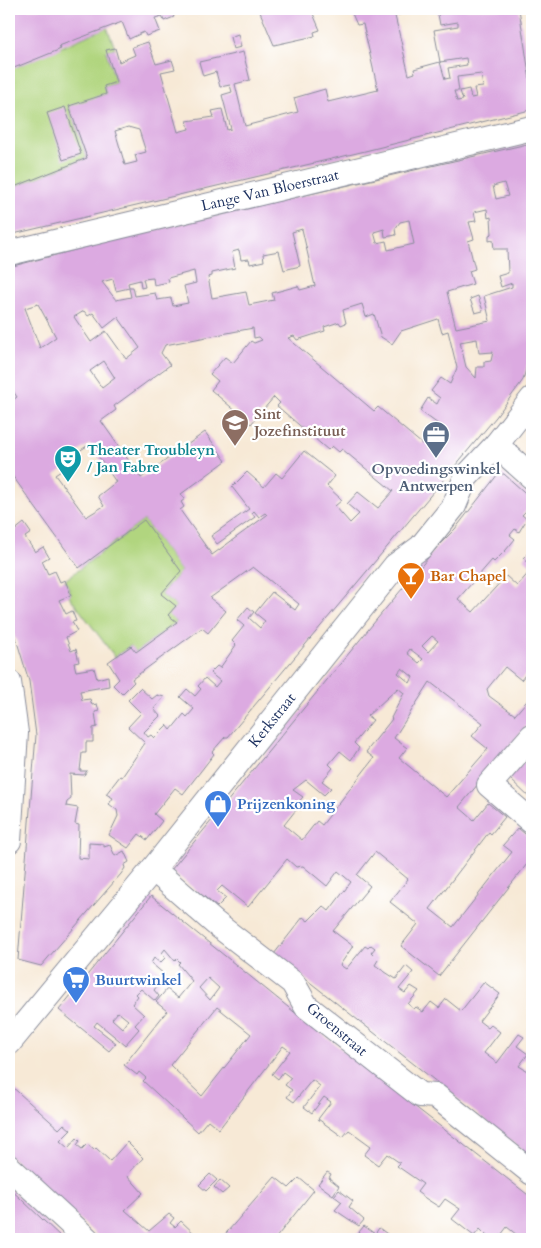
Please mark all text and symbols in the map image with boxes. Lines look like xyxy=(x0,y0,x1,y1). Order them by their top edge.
street label: Lange Van Bloerstraat xyxy=(199,164,341,216)
place label: Sint Jozefinstituut xyxy=(252,404,346,441)
school or university icon: Sint Jozefinstituut xyxy=(220,408,250,447)
office icon: Opvoedingswinkel Antwerpen xyxy=(421,420,451,459)
place label: Theater Troubleyn / Jan Fabre xyxy=(87,440,215,477)
theatre icon: Theater Troubleyn / Jan Fabre xyxy=(53,444,83,483)
place label: Opvoedingswinkel Antwerpen xyxy=(372,459,501,496)
bar icon: Bar Chapel xyxy=(396,561,426,600)
place label: Bar Chapel xyxy=(430,566,507,586)
street label: Kerkstraat xyxy=(244,688,300,751)
shop icon: Prijzenkoning xyxy=(203,789,233,828)
place label: Prijzenkoning xyxy=(237,794,335,814)
supermarket icon: Buurtwinkel xyxy=(61,965,91,1004)
place label: Buurtwinkel xyxy=(95,970,182,990)
street label: Groenstraat xyxy=(302,998,372,1061)

